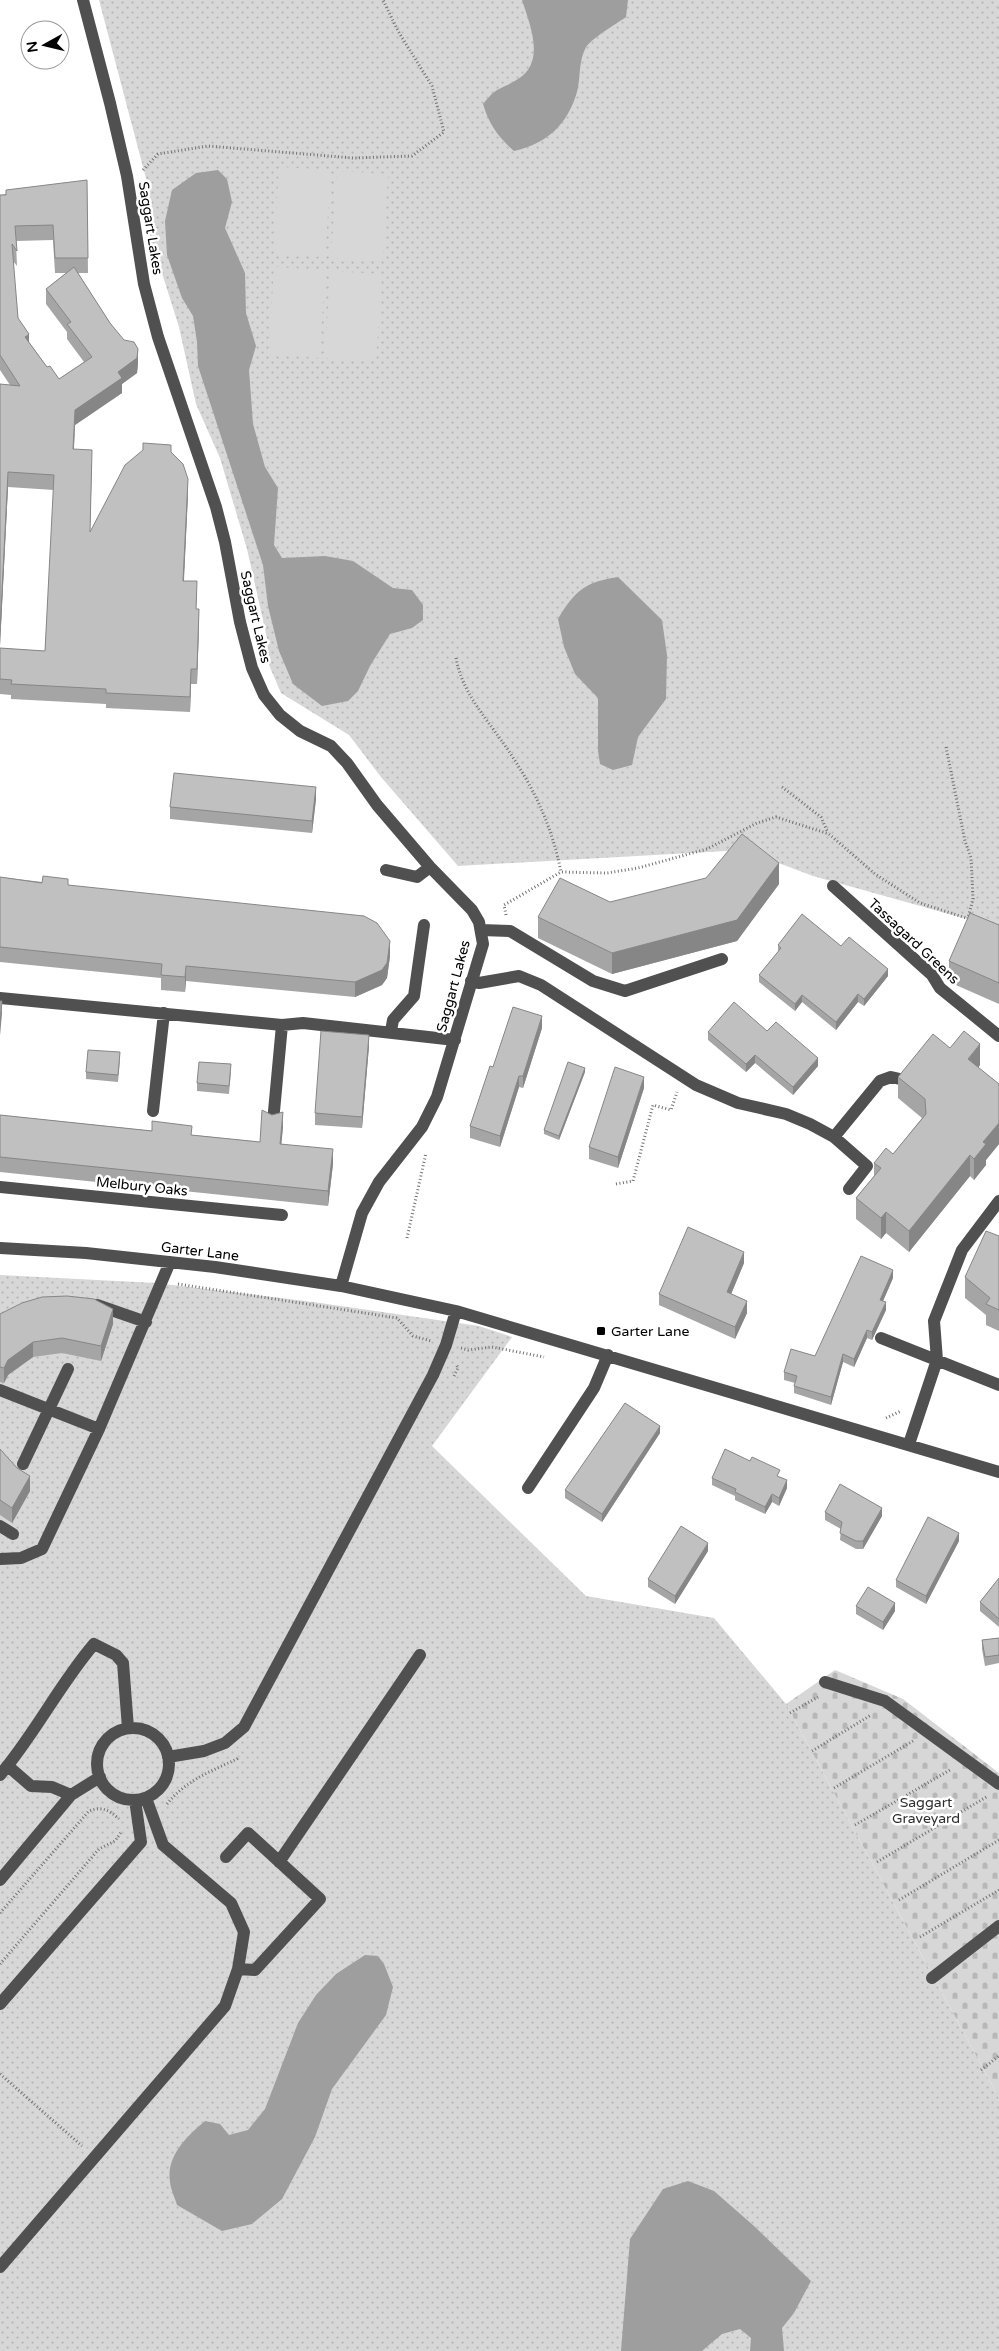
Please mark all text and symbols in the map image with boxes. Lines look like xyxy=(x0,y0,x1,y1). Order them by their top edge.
north arrow xyxy=(20,20,70,70)
text: N xyxy=(23,40,42,53)
street label: Saggart Lakes xyxy=(135,180,166,276)
street label: Saggart Lakes xyxy=(237,569,274,665)
street label: Tassagard Greens xyxy=(865,895,963,988)
street label: Saggart Lakes xyxy=(433,938,474,1034)
street label: Melbury Oaks xyxy=(95,1173,189,1200)
street label: Garter Lane xyxy=(160,1238,240,1265)
place label: Garter Lane xyxy=(611,1323,689,1340)
marker: Garter Lane xyxy=(595,1325,607,1337)
park label: Saggart Graveyard xyxy=(892,1794,960,1827)

